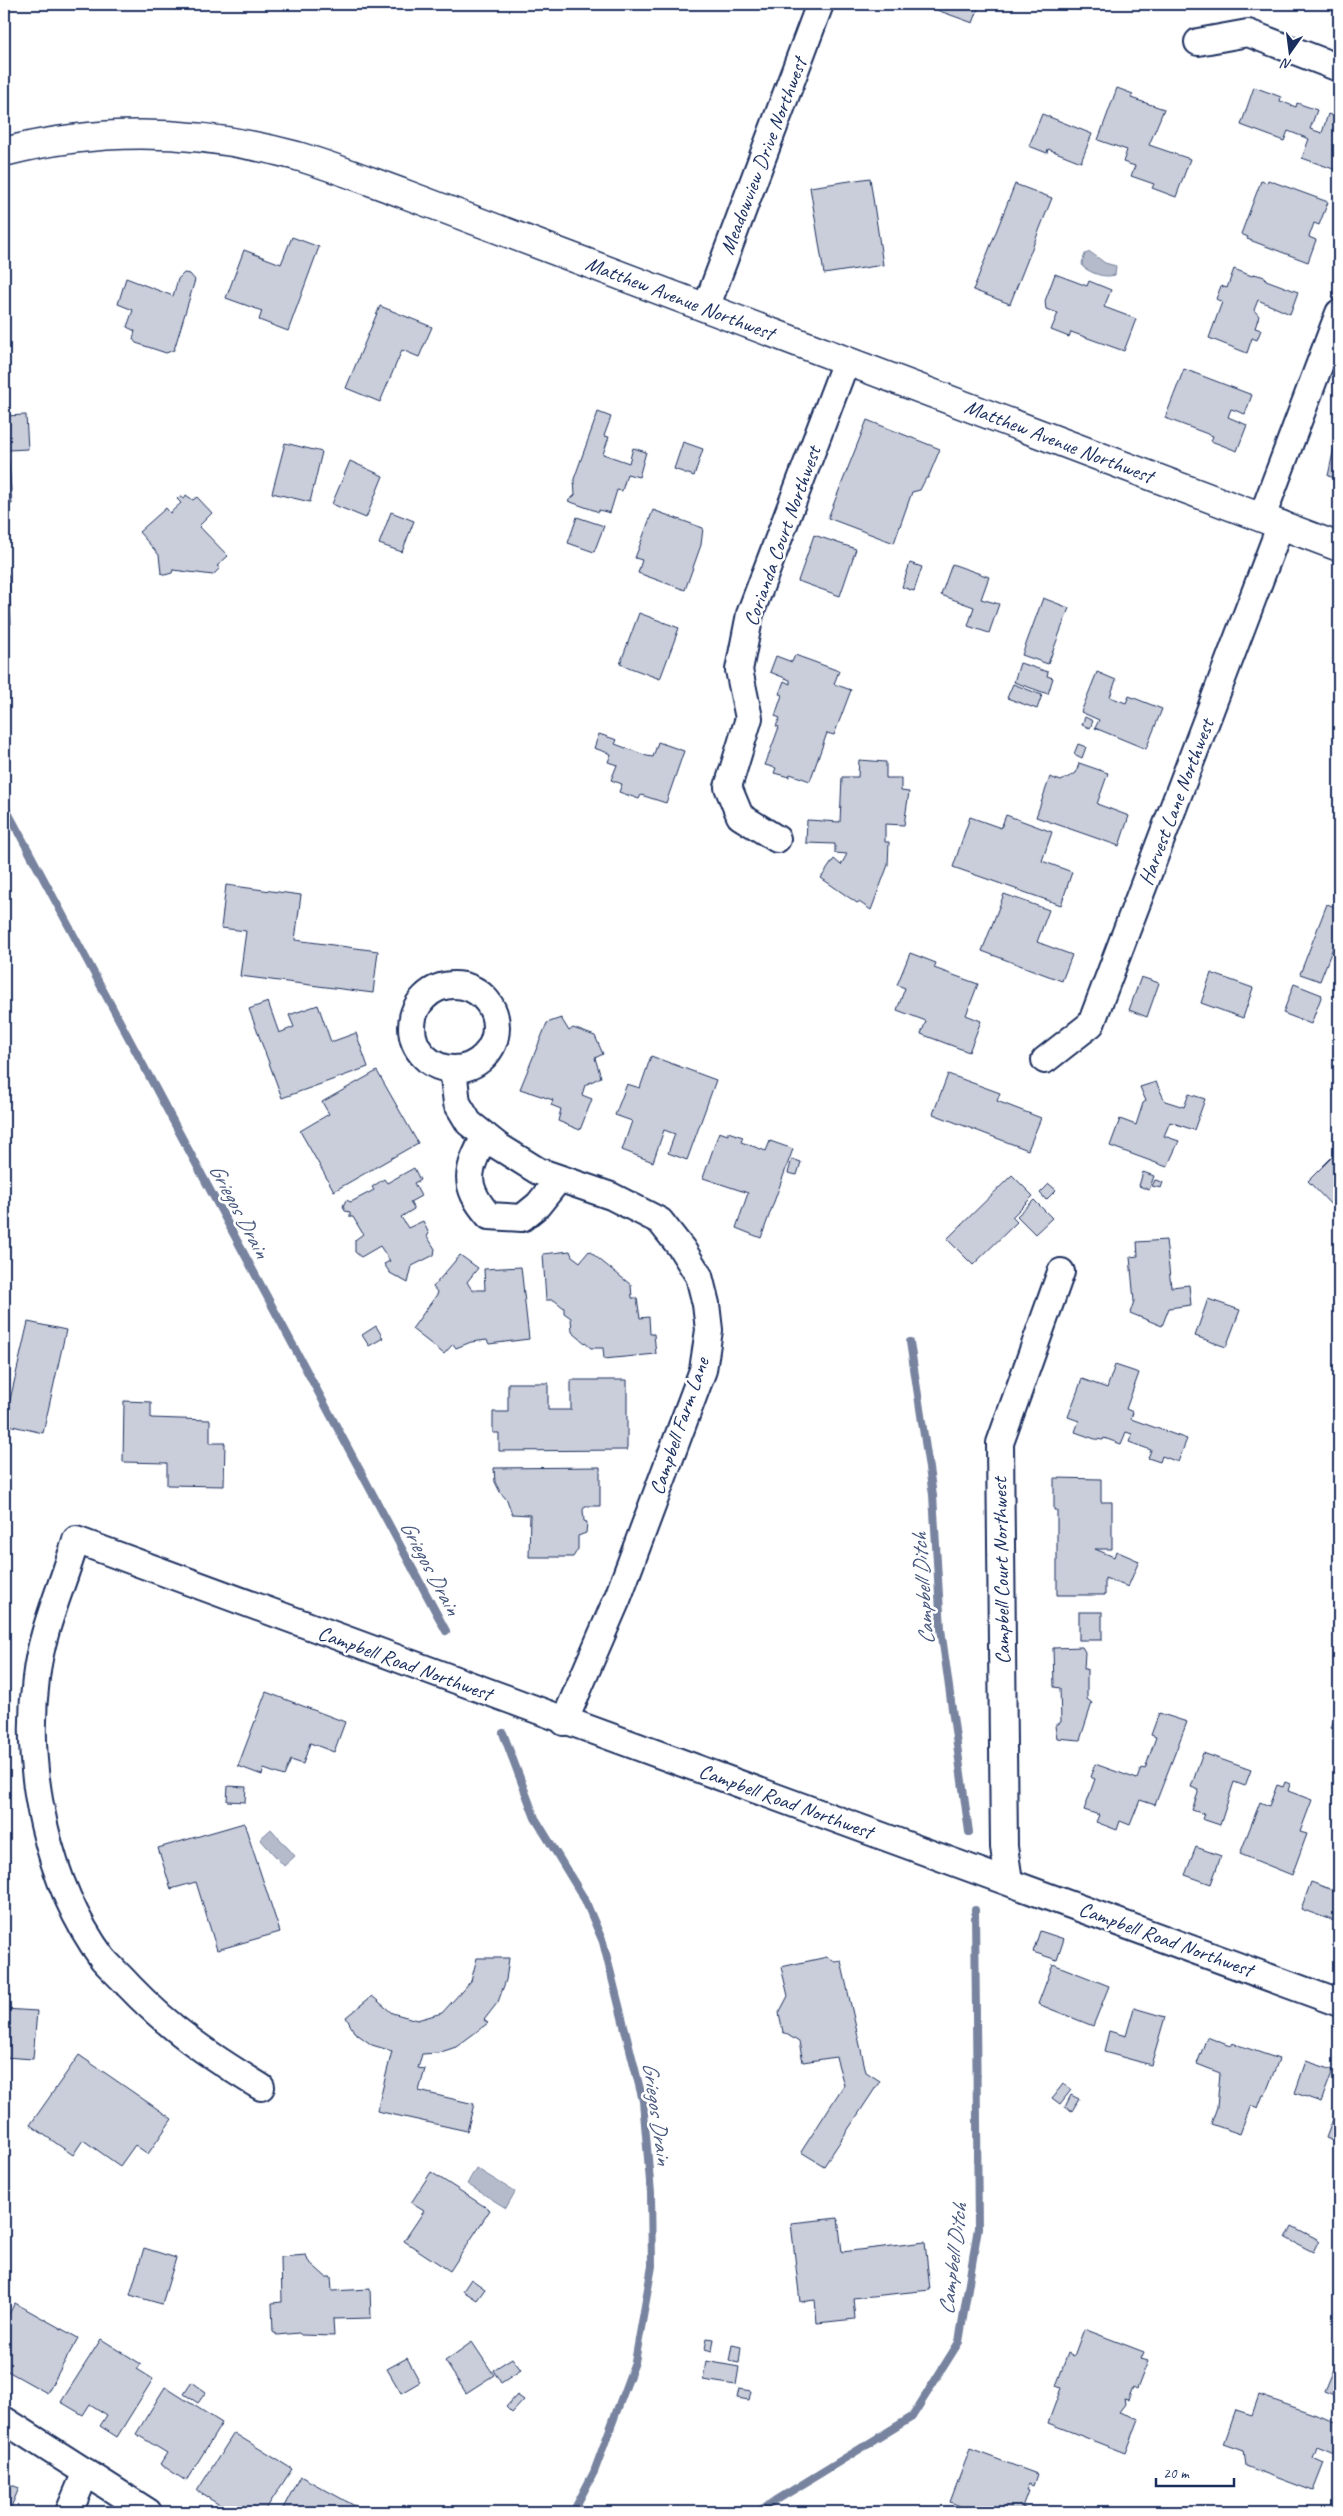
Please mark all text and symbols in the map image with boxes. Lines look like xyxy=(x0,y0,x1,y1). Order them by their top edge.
north arrow xyxy=(1266,28,1316,78)
street label: Meadowview Drive Northwest xyxy=(714,51,814,258)
text: N xyxy=(1278,54,1293,73)
street label: Matthew Avenue Northwest xyxy=(582,250,781,347)
street label: Matthew Avenue Northwest xyxy=(961,393,1160,490)
street label: Corianda Court Northwest xyxy=(737,441,827,629)
street label: Harvest Lane Northwest xyxy=(1132,713,1220,889)
water label: Griegos Drain xyxy=(203,1159,277,1264)
street label: Campbell Farm Lane xyxy=(643,1353,715,1498)
street label: Campbell Court Northwest xyxy=(986,1475,1016,1665)
water label: Griegos Drain xyxy=(394,1516,468,1621)
water label: Campbell Ditch xyxy=(905,1530,941,1646)
street label: Campbell Road Northwest xyxy=(315,1619,498,1708)
street label: Campbell Road Northwest xyxy=(696,1757,879,1846)
street label: Campbell Road Northwest xyxy=(1076,1895,1259,1984)
water label: Griegos Drain xyxy=(636,2060,678,2168)
water label: Campbell Ditch xyxy=(932,2200,974,2316)
scale bar xyxy=(1156,2456,1233,2488)
text: 20 m xyxy=(1163,2464,1190,2483)

